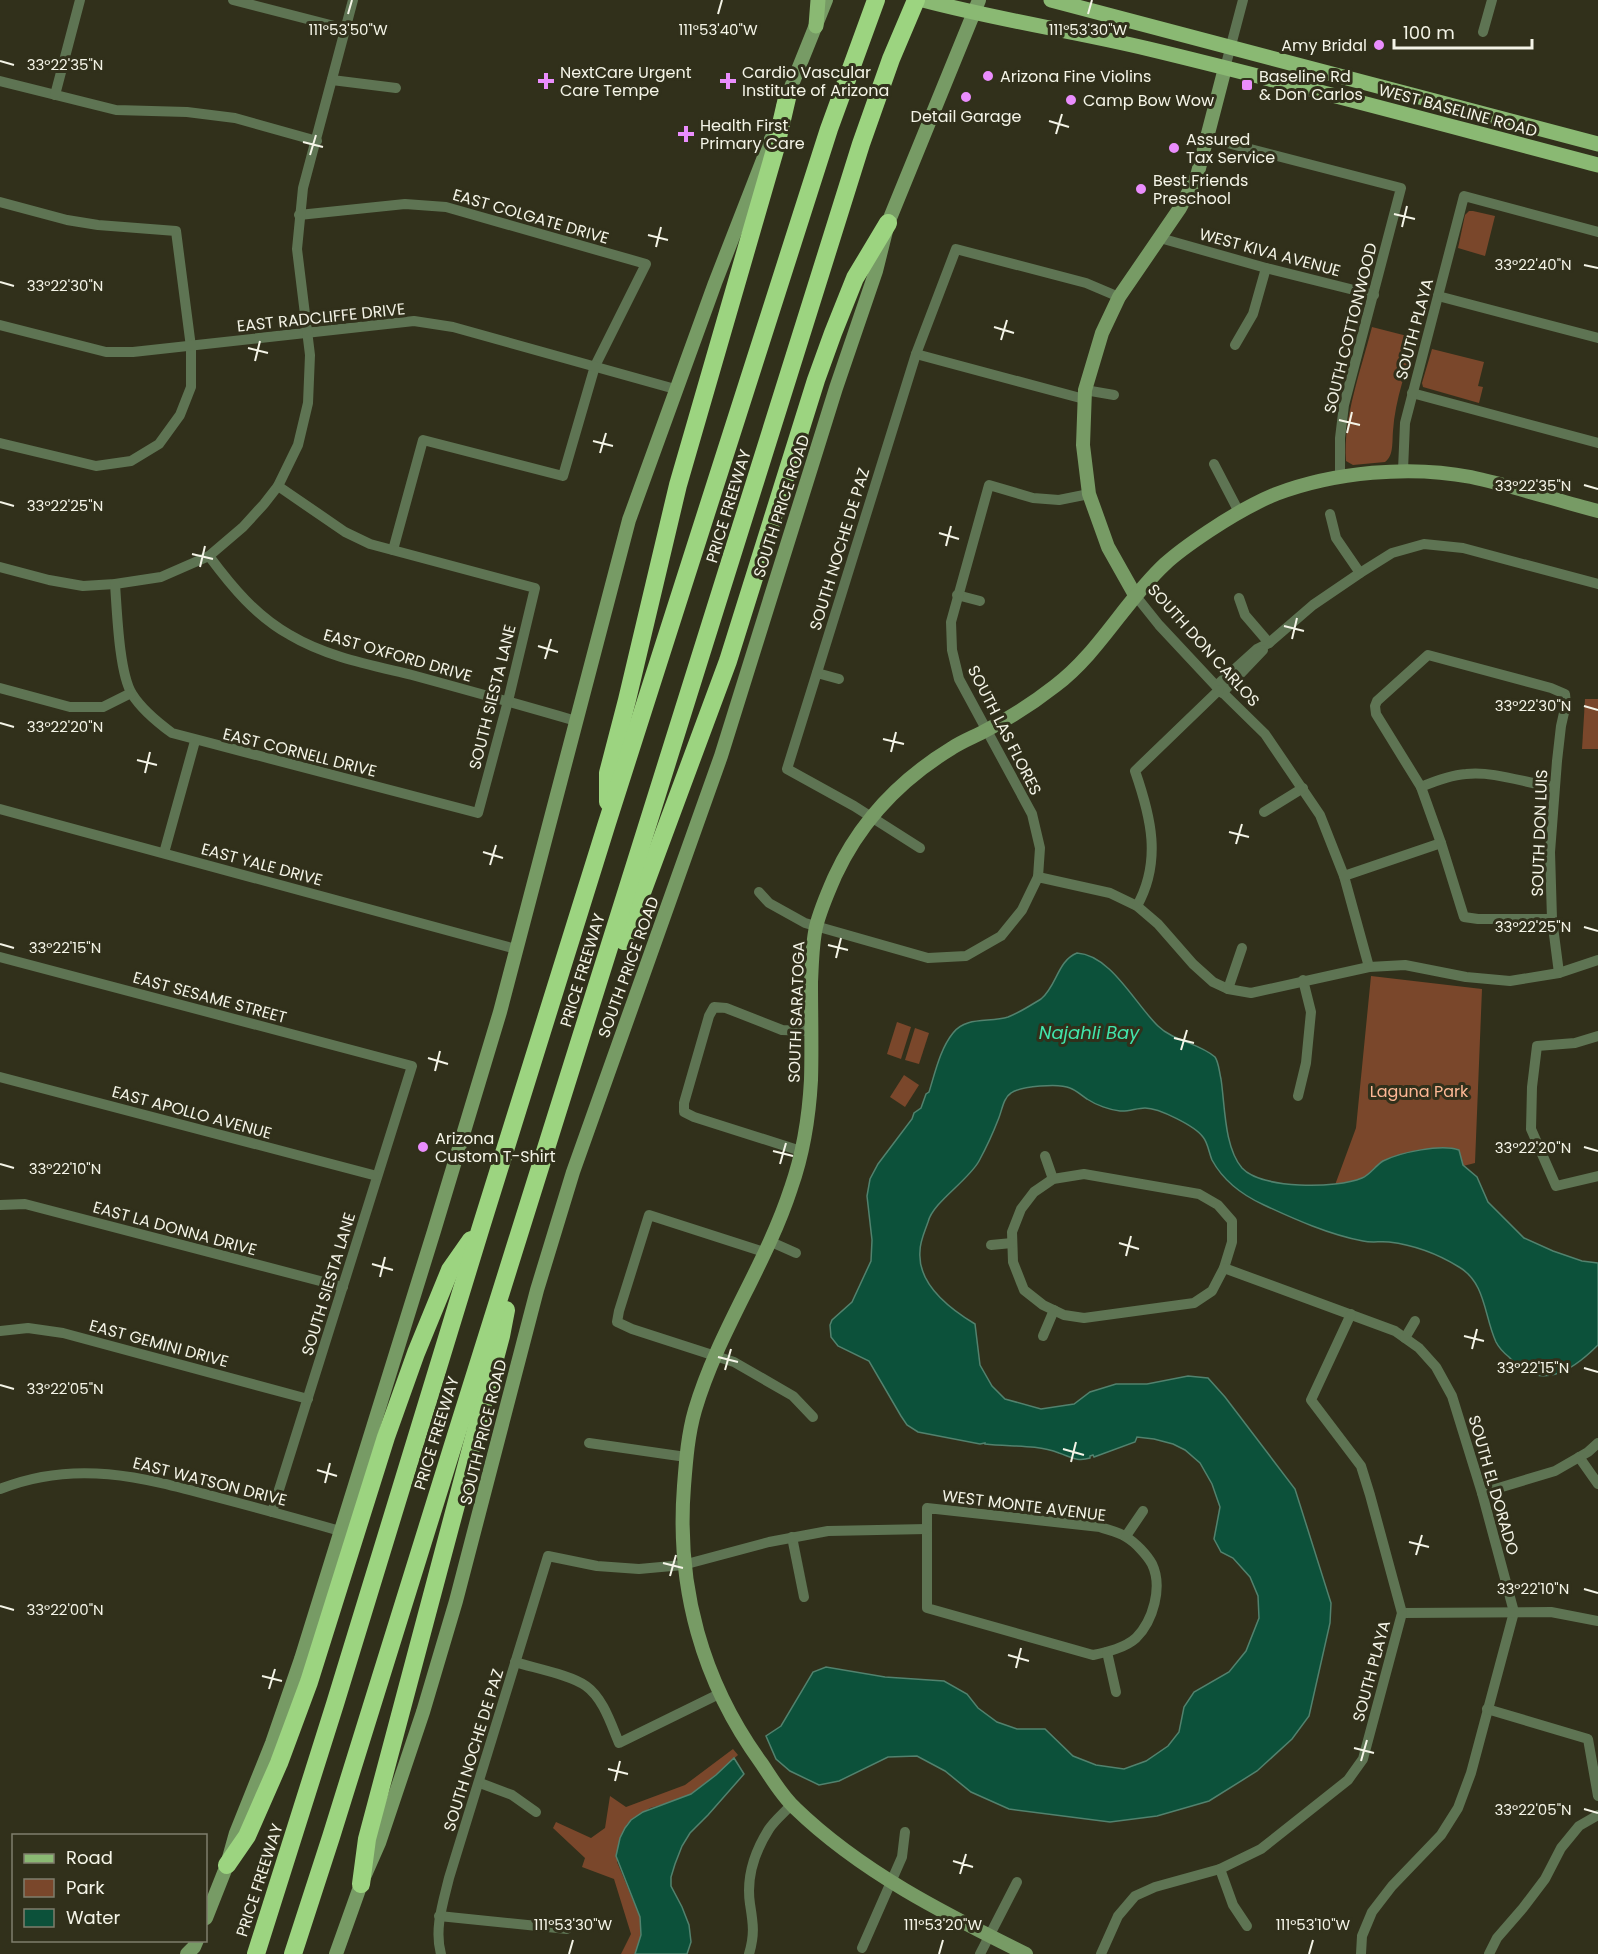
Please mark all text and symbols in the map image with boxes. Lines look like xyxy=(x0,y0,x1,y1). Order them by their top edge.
scale bar xyxy=(1394,12,1532,50)
text: 111°53'50"W xyxy=(308,19,388,40)
text: 111°53'40"W xyxy=(678,19,758,40)
text: 111°53'30"W xyxy=(1049,19,1128,40)
text: 100 m xyxy=(1403,20,1455,45)
place label: Amy Bridal xyxy=(1281,34,1367,57)
marker: Amy Bridal xyxy=(1372,38,1386,52)
text: 33°22'35"N xyxy=(27,54,103,75)
place label: NextCare Urgent Care Tempe xyxy=(560,61,692,102)
place label: Cardio Vascular Institute of Arizona xyxy=(742,61,889,102)
place label: Arizona Fine Violins xyxy=(1000,65,1151,88)
place label: Baseline Rd & Don Carlos xyxy=(1259,65,1363,106)
marker: Arizona Fine Violins xyxy=(981,69,995,83)
marker: NextCare Urgent Care Tempe xyxy=(537,72,555,90)
marker: Cardio Vascular Institute of Arizona xyxy=(719,72,737,90)
marker: Baseline Rd & Don Carlos xyxy=(1240,78,1254,92)
street label: WEST BASELINE ROAD xyxy=(1376,78,1540,143)
place label: Camp Bow Wow xyxy=(1083,89,1214,112)
marker: Detail Garage xyxy=(959,90,973,104)
marker: Camp Bow Wow xyxy=(1064,93,1078,107)
place label: Detail Garage xyxy=(911,105,1021,128)
place label: Health First Primary Care xyxy=(700,114,805,155)
marker: Health First Primary Care xyxy=(677,125,695,143)
place label: Assured Tax Service xyxy=(1186,128,1275,169)
marker: Assured Tax Service xyxy=(1167,141,1181,155)
place label: Best Friends Preschool xyxy=(1153,169,1248,210)
marker: Best Friends Preschool xyxy=(1134,182,1148,196)
street label: EAST COLGATE DRIVE xyxy=(450,183,612,250)
street label: WEST KIVA AVENUE xyxy=(1197,223,1343,282)
street label: SOUTH COTTONWOOD xyxy=(1318,240,1383,416)
text: 33°22'40"N xyxy=(1494,254,1572,275)
text: 33°22'30"N xyxy=(27,275,103,296)
street label: SOUTH PLAYA xyxy=(1390,276,1439,382)
street label: EAST RADCLIFFE DRIVE xyxy=(236,297,406,338)
street label: SOUTH PRICE ROAD xyxy=(748,432,815,581)
street label: PRICE FREEWAY xyxy=(700,446,757,566)
street label: SOUTH NOCHE DE PAZ xyxy=(804,465,875,633)
text: 33°22'35"N xyxy=(1495,475,1571,496)
text: 33°22'25"N xyxy=(27,495,103,516)
street label: SOUTH DON CARLOS xyxy=(1142,579,1265,712)
street label: SOUTH SIESTA LANE xyxy=(463,622,522,772)
street label: EAST OXFORD DRIVE xyxy=(321,623,475,688)
street label: SOUTH LAS FLORES xyxy=(962,661,1047,799)
text: 33°22'30"N xyxy=(1495,695,1571,716)
text: 33°22'20"N xyxy=(27,716,103,737)
street label: EAST CORNELL DRIVE xyxy=(221,722,379,783)
street label: SOUTH DON LUIS xyxy=(1526,769,1553,897)
street label: EAST YALE DRIVE xyxy=(199,837,325,892)
street label: SOUTH PRICE ROAD xyxy=(592,893,665,1041)
street label: PRICE FREEWAY xyxy=(554,910,611,1030)
text: 33°22'25"N xyxy=(1495,916,1571,937)
text: 33°22'15"N xyxy=(29,937,101,958)
street label: SOUTH SARATOGA xyxy=(783,940,810,1083)
street label: EAST SESAME STREET xyxy=(130,966,290,1029)
water label: Najahli Bay xyxy=(1039,1020,1140,1045)
street label: EAST APOLLO AVENUE xyxy=(109,1080,274,1145)
park label: Laguna Park xyxy=(1370,1080,1469,1103)
place label: Arizona Custom T-Shirt xyxy=(435,1127,556,1168)
text: 33°22'20"N xyxy=(1495,1137,1571,1158)
marker: Arizona Custom T-Shirt xyxy=(416,1140,430,1154)
text: 33°22'10"N xyxy=(29,1158,101,1179)
street label: EAST LA DONNA DRIVE xyxy=(90,1196,259,1261)
street label: SOUTH SIESTA LANE xyxy=(296,1210,361,1359)
street label: EAST GEMINI DRIVE xyxy=(87,1314,231,1373)
street label: SOUTH PRICE ROAD xyxy=(454,1357,513,1507)
text: 33°22'15"N xyxy=(1497,1357,1569,1378)
street label: PRICE FREEWAY xyxy=(408,1373,465,1493)
text: 33°22'05"N xyxy=(26,1378,104,1399)
street label: SOUTH EL DORADO xyxy=(1463,1413,1524,1558)
street label: EAST WATSON DRIVE xyxy=(131,1451,289,1512)
street label: WEST MONTE AVENUE xyxy=(941,1484,1107,1527)
text: 33°22'10"N xyxy=(1497,1578,1569,1599)
text: 33°22'00"N xyxy=(26,1599,104,1620)
street label: SOUTH PLAYA xyxy=(1347,1618,1396,1724)
street label: SOUTH NOCHE DE PAZ xyxy=(438,1666,509,1834)
text: 33°22'05"N xyxy=(1494,1799,1572,1820)
street label: PRICE FREEWAY xyxy=(230,1820,289,1940)
legend xyxy=(12,1834,207,1942)
text: Road xyxy=(66,1845,113,1870)
text: Park xyxy=(66,1875,105,1900)
text: Water xyxy=(66,1905,120,1930)
text: 111°53'30"W xyxy=(534,1914,613,1935)
text: 111°53'20"W xyxy=(904,1914,982,1935)
text: 111°53'10"W xyxy=(1276,1914,1351,1935)

